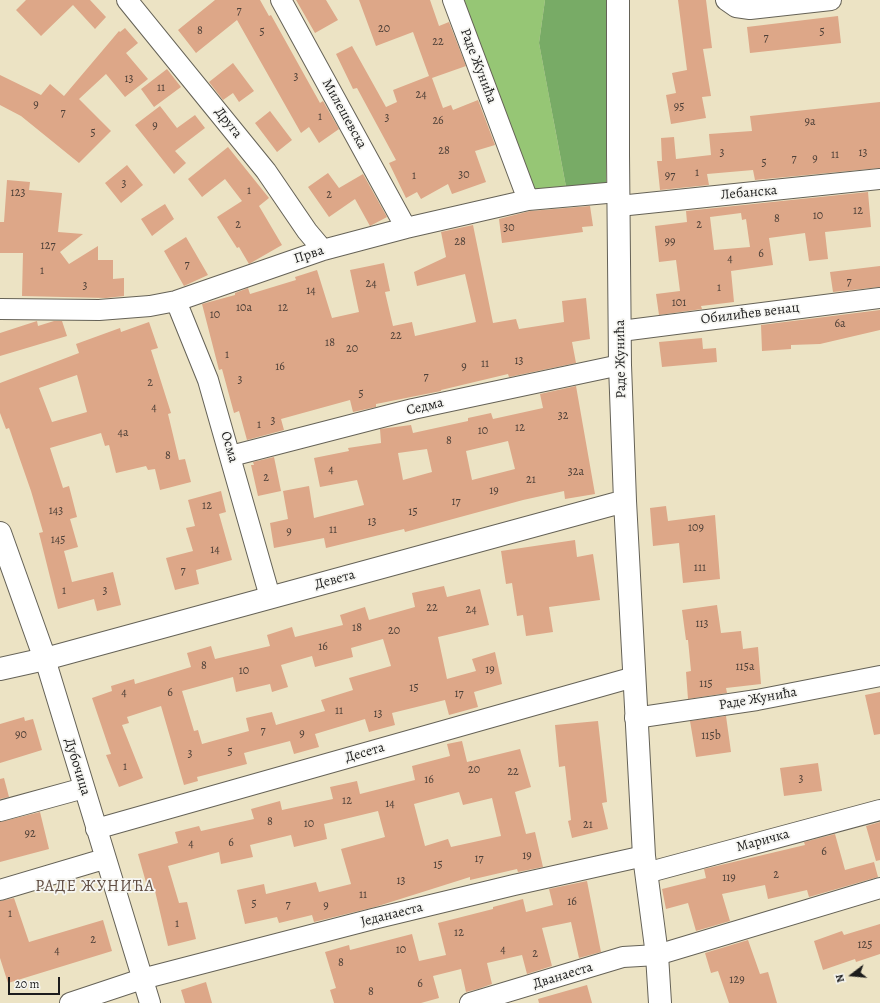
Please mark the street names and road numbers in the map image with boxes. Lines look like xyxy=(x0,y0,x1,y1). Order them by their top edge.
street label: Раде Жунића xyxy=(456,26,500,106)
street label: Милешевска xyxy=(318,76,370,152)
street label: Друга xyxy=(211,104,245,142)
street label: Лебанска xyxy=(720,182,778,204)
street label: Прва xyxy=(292,242,326,268)
street label: Обилићев венац xyxy=(700,300,800,328)
street label: Раде Жунића xyxy=(612,319,630,399)
street label: Седма xyxy=(405,395,445,419)
street label: Осма xyxy=(217,430,241,464)
street label: Девета xyxy=(313,567,357,593)
street label: Раде Жунића xyxy=(718,684,798,714)
street label: Дубочица xyxy=(60,736,94,798)
street label: Десета xyxy=(343,739,387,767)
street label: Маричка xyxy=(735,826,791,856)
street label: Једанаеста xyxy=(359,899,425,931)
street label: Дванаеста xyxy=(531,959,595,993)

